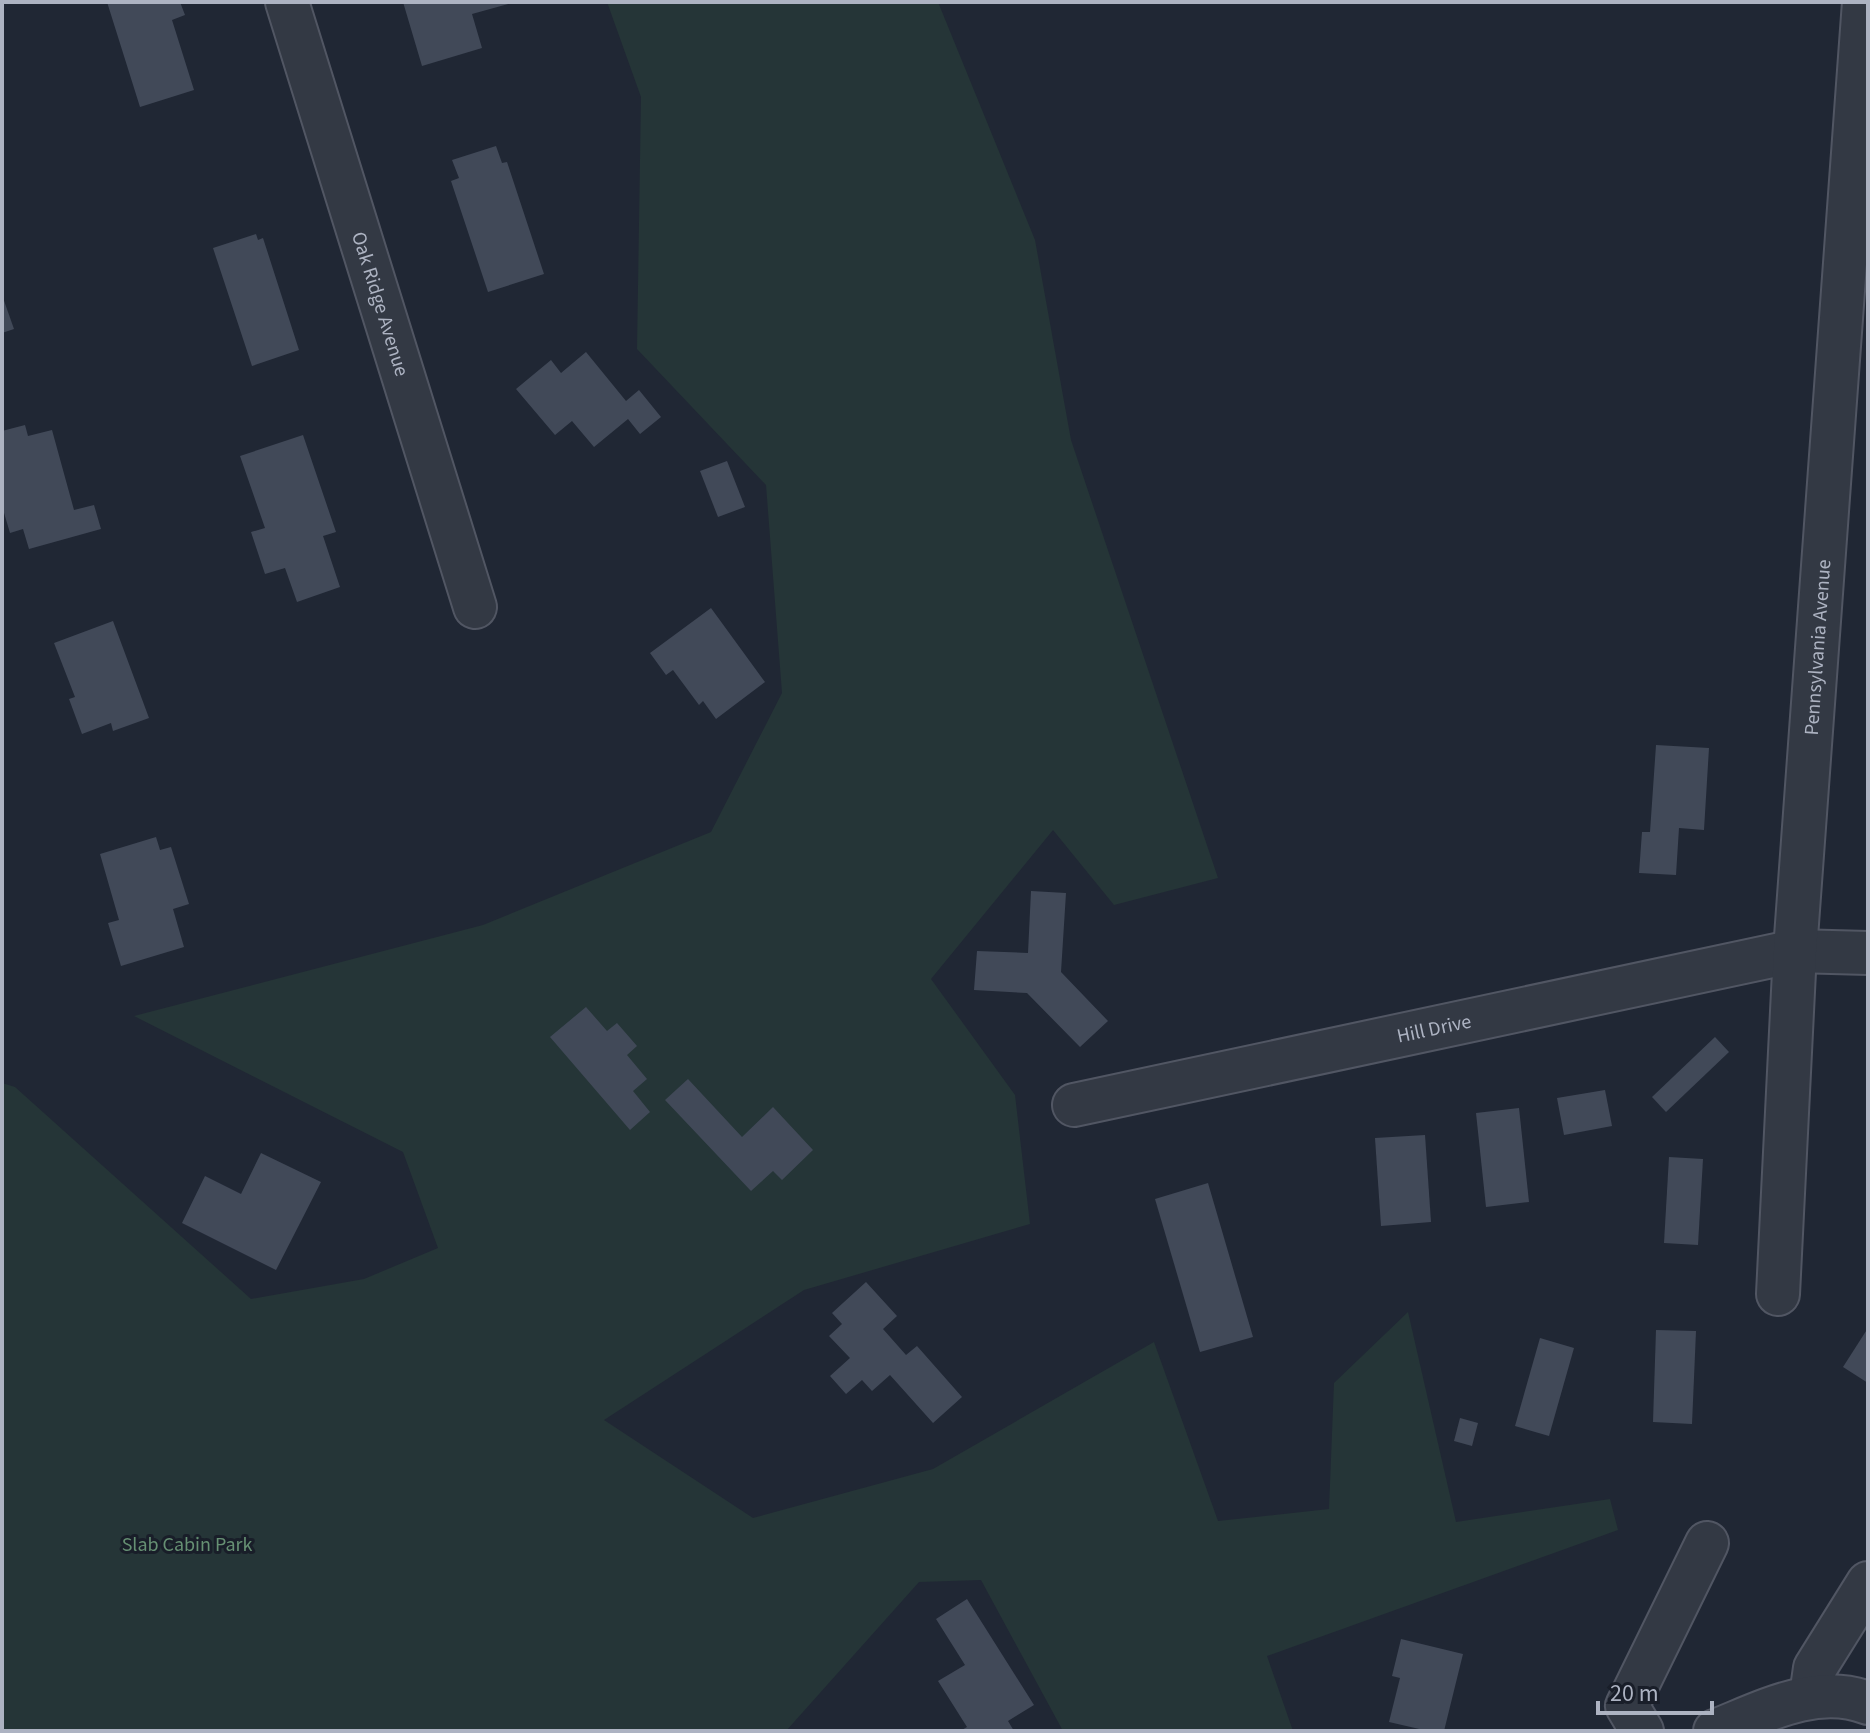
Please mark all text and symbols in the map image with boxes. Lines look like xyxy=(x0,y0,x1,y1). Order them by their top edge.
street label: Oak Ridge Avenue xyxy=(344,228,415,380)
street label: Pennsylvania Avenue xyxy=(1798,558,1838,736)
street label: Hill Drive xyxy=(1394,1008,1474,1051)
park label: Slab Cabin Park xyxy=(122,1531,252,1559)
scale bar xyxy=(1598,1665,1712,1715)
text: 20 m xyxy=(1610,1676,1659,1711)

